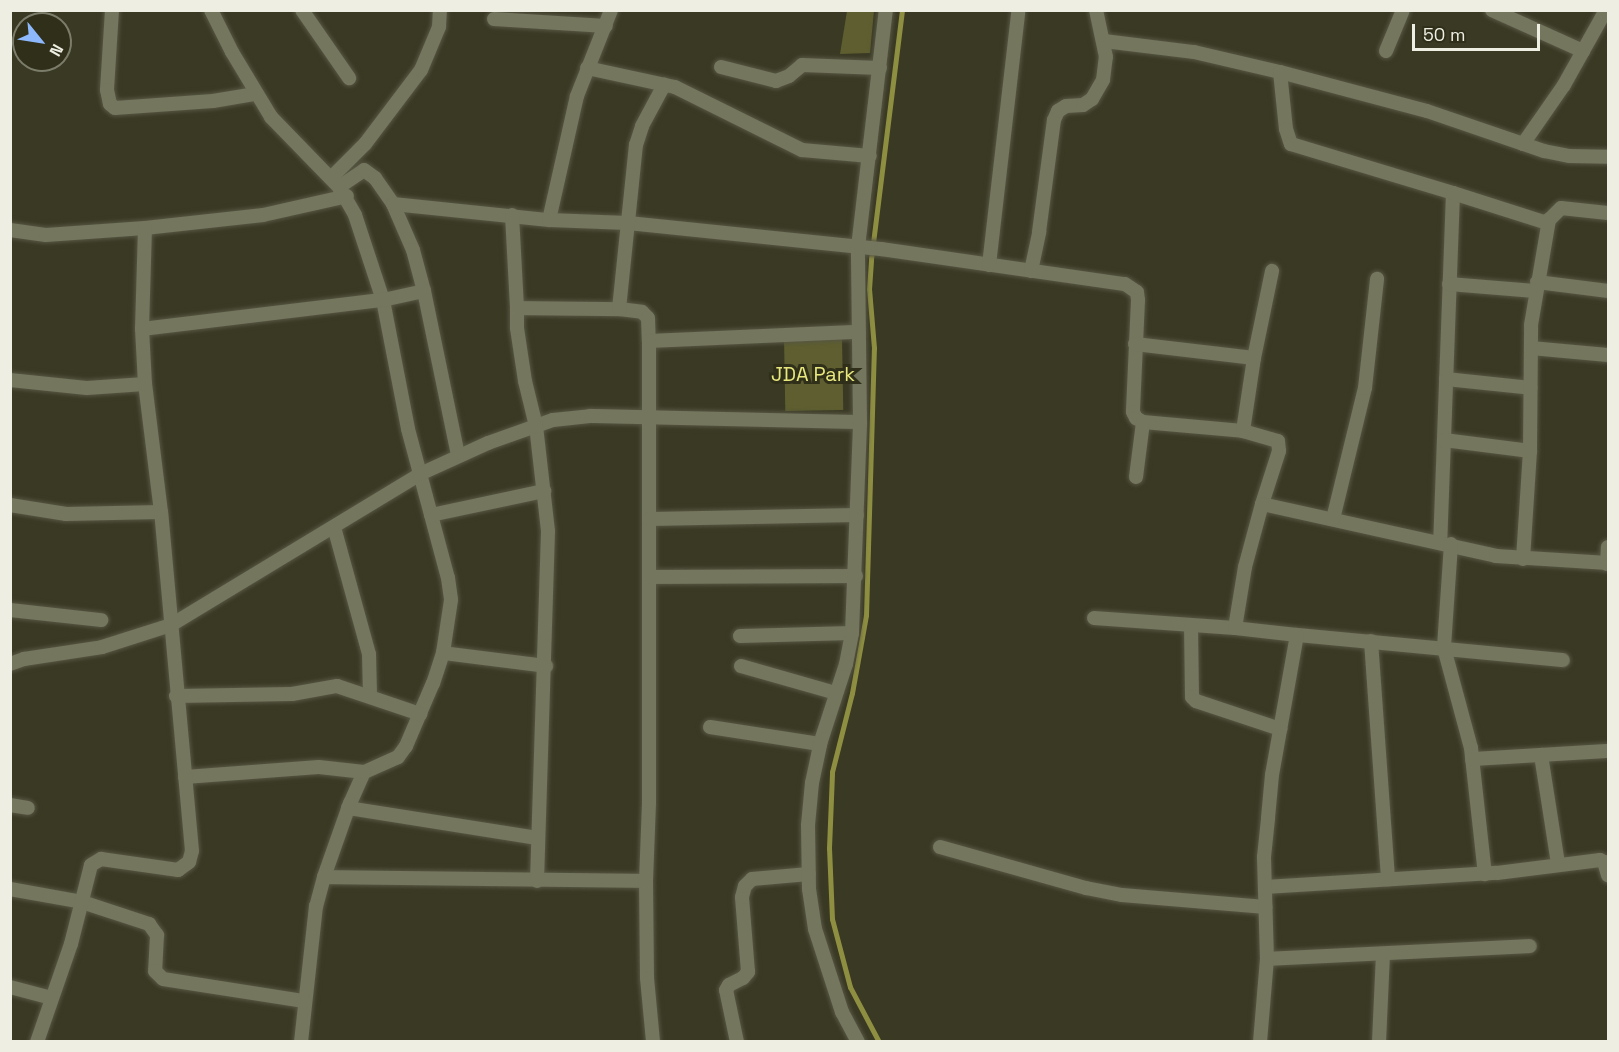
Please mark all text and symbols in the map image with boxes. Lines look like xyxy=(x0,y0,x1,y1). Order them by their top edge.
north arrow xyxy=(12,12,72,72)
scale bar xyxy=(1415,12,1542,50)
text: 50 m xyxy=(1423,23,1465,46)
text: N xyxy=(45,40,68,60)
park label: JDA Park xyxy=(771,362,855,386)

